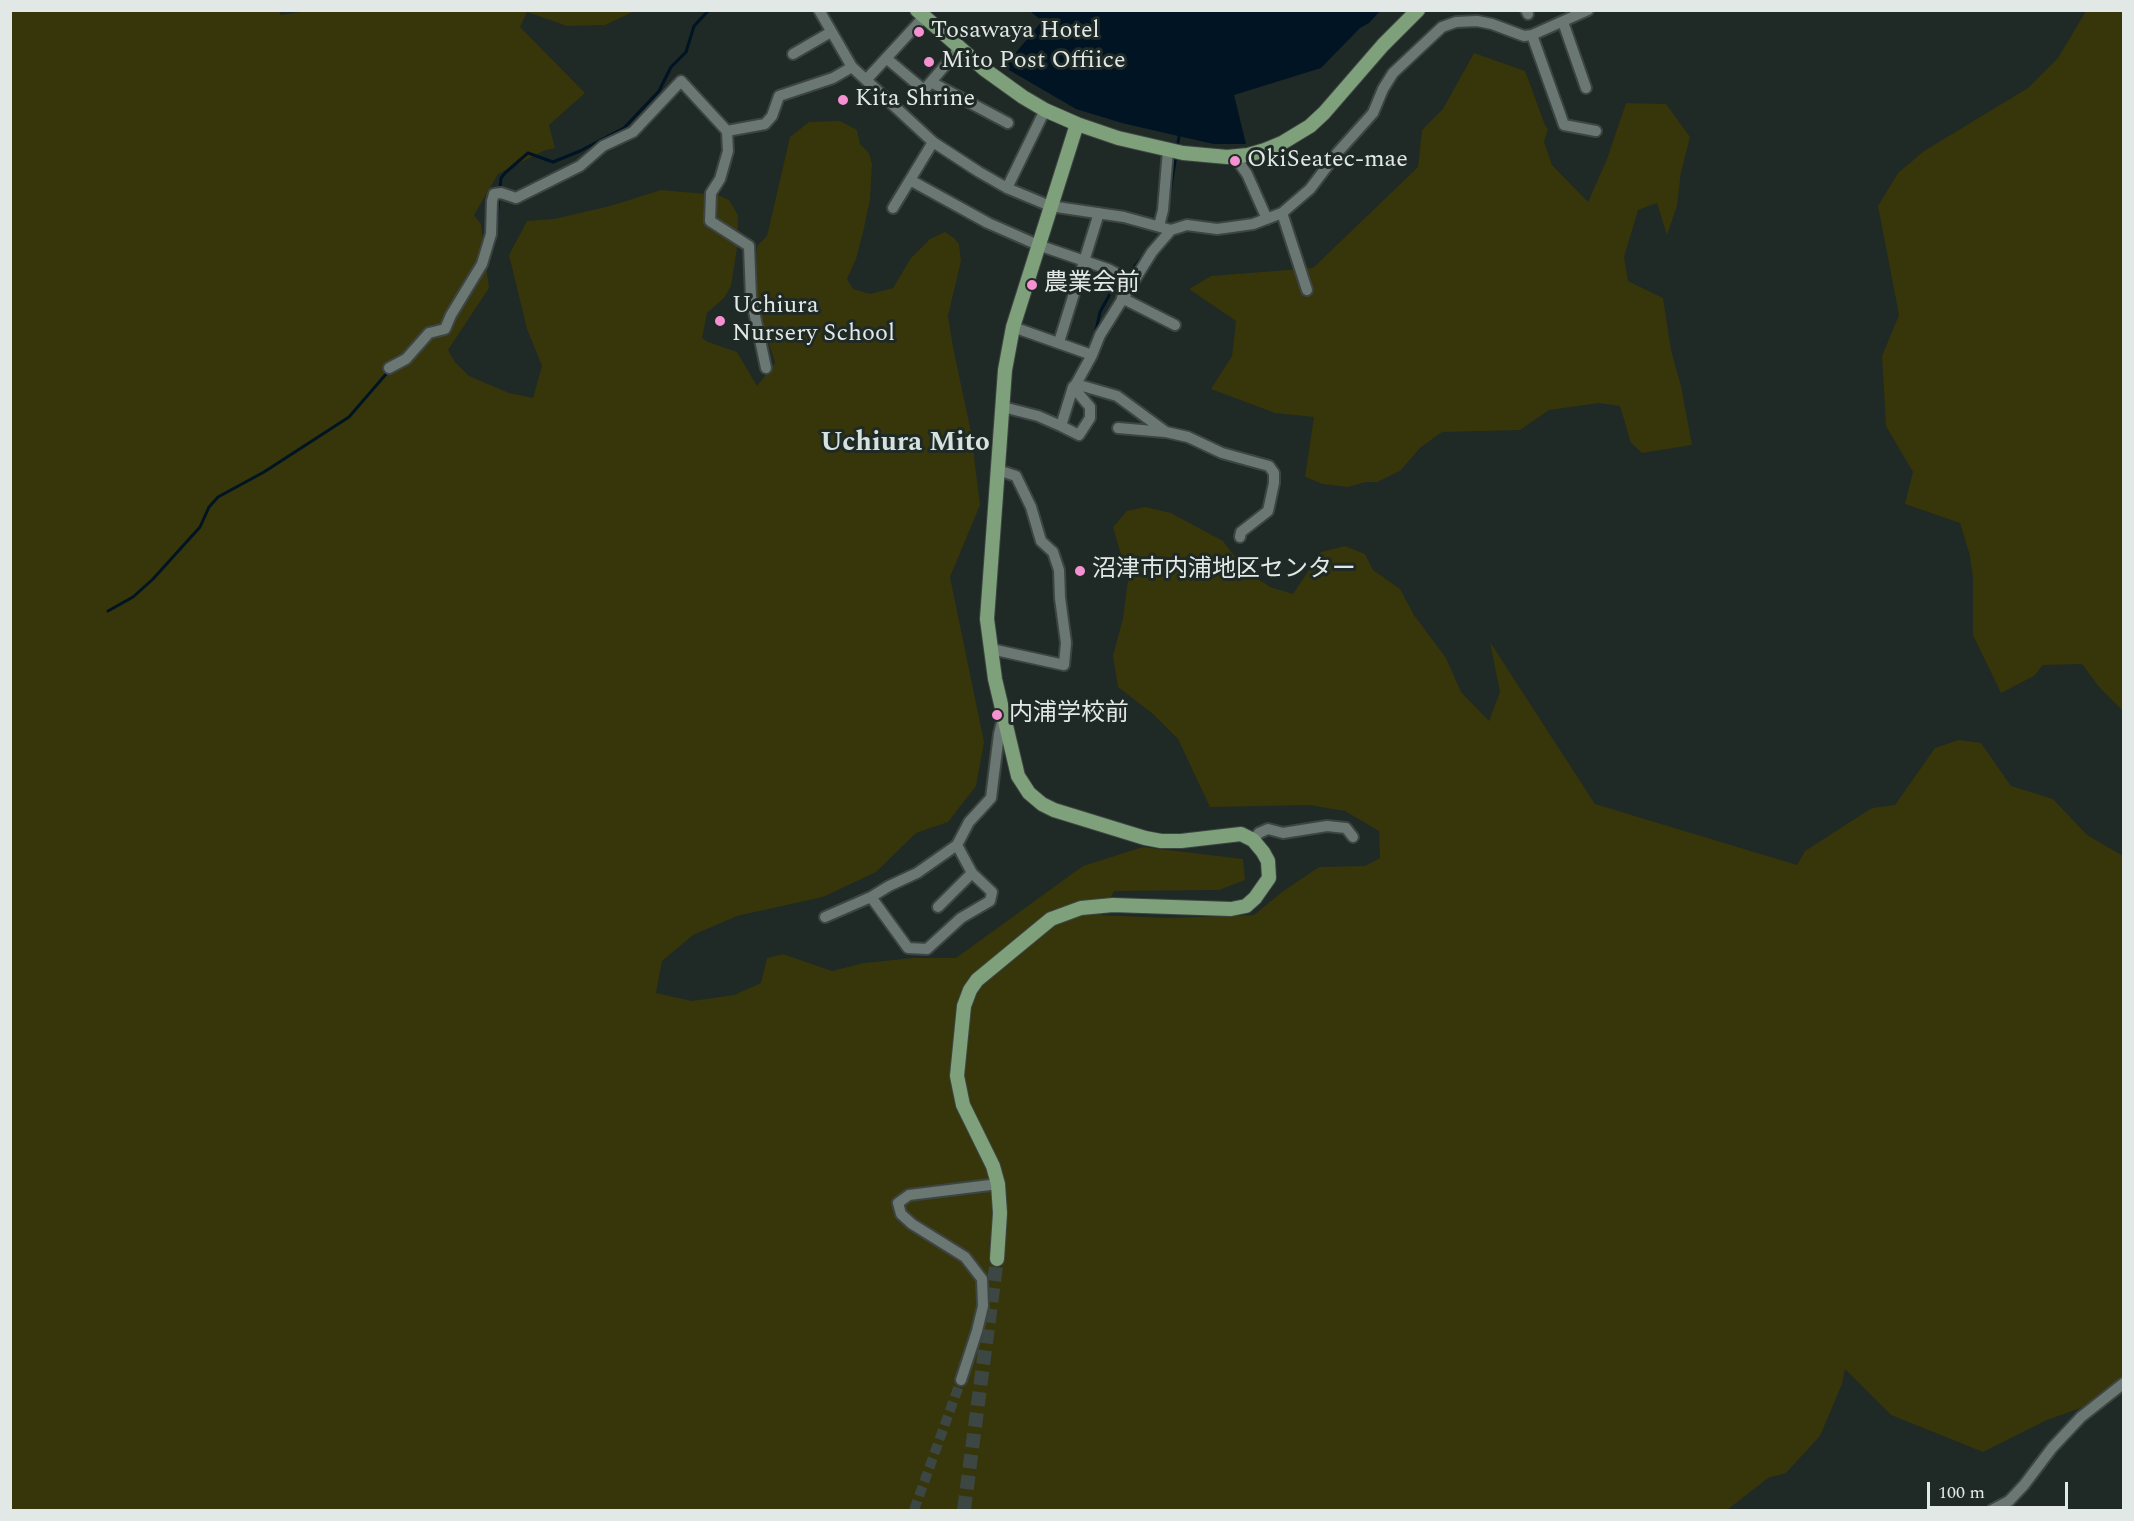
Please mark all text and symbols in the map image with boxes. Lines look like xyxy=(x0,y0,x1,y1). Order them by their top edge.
place label: Tosawaya Hotel xyxy=(931,18,1100,46)
marker: Tosawaya Hotel xyxy=(912,25,926,39)
place label: Mito Post Offiice xyxy=(941,48,1126,76)
marker: Mito Post Offiice xyxy=(922,55,936,69)
place label: Kita Shrine xyxy=(855,86,975,114)
marker: Kita Shrine xyxy=(836,93,850,107)
place label: OkiSeatec-mae xyxy=(1247,147,1408,175)
marker: OkiSeatec-mae xyxy=(1228,154,1242,168)
place label: 農業会前 xyxy=(1044,271,1140,299)
marker: 農業会前 xyxy=(1025,278,1039,292)
place label: Uchiura Nursery School xyxy=(732,293,895,349)
marker: Uchiura Nursery School xyxy=(713,314,727,328)
district label: Uchiura Mito xyxy=(820,429,990,461)
place label: 沼津市内浦地区センター xyxy=(1092,557,1356,585)
marker: 沼津市内浦地区センター xyxy=(1073,564,1087,578)
place label: 内浦学校前 xyxy=(1009,701,1129,729)
marker: 内浦学校前 xyxy=(990,708,1004,722)
scale bar xyxy=(1930,1470,2071,1508)
text: 100 m xyxy=(1938,1479,1985,1506)

